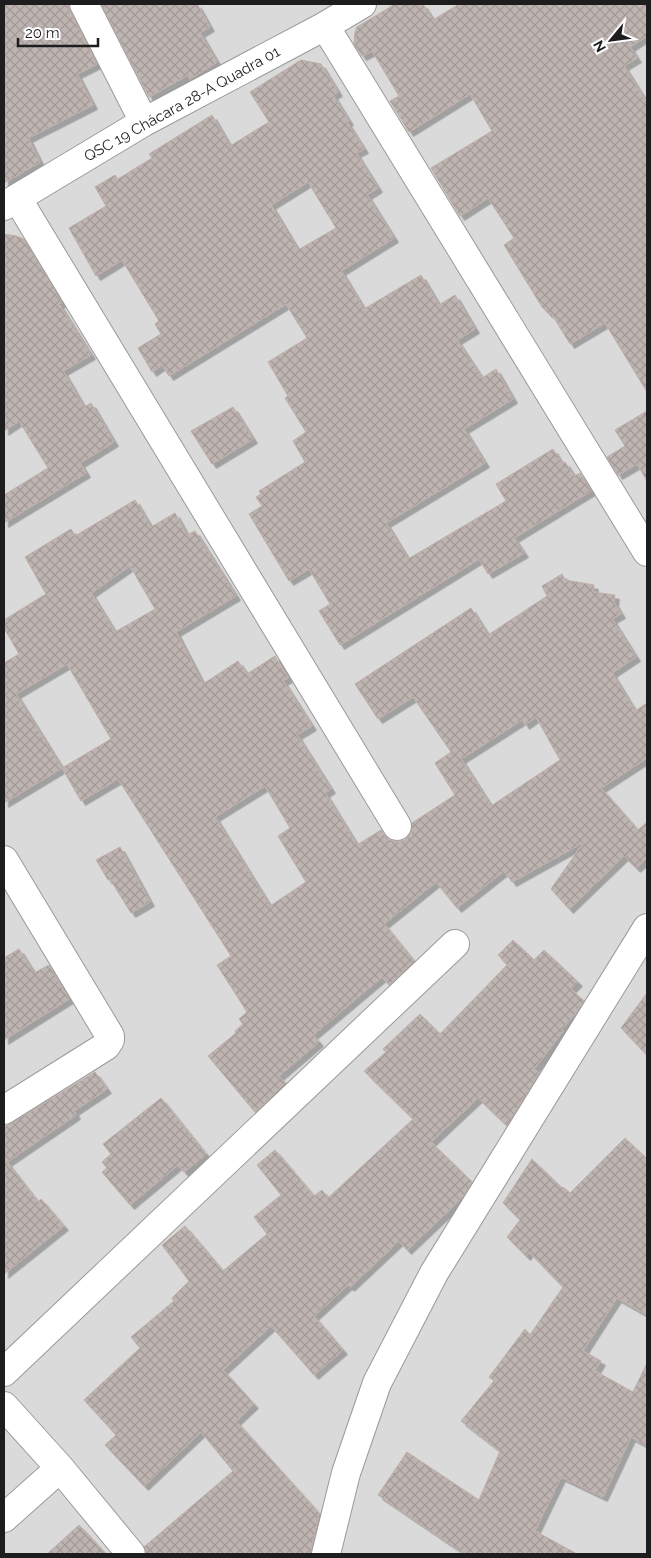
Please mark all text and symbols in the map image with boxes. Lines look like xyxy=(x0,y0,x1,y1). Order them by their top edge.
scale bar xyxy=(18,15,98,47)
north arrow xyxy=(586,15,636,65)
text: 20 m xyxy=(25,24,60,42)
text: N xyxy=(590,38,609,55)
street label: QSC 19 Chácara 28-A Quadra 01 xyxy=(81,42,284,166)

